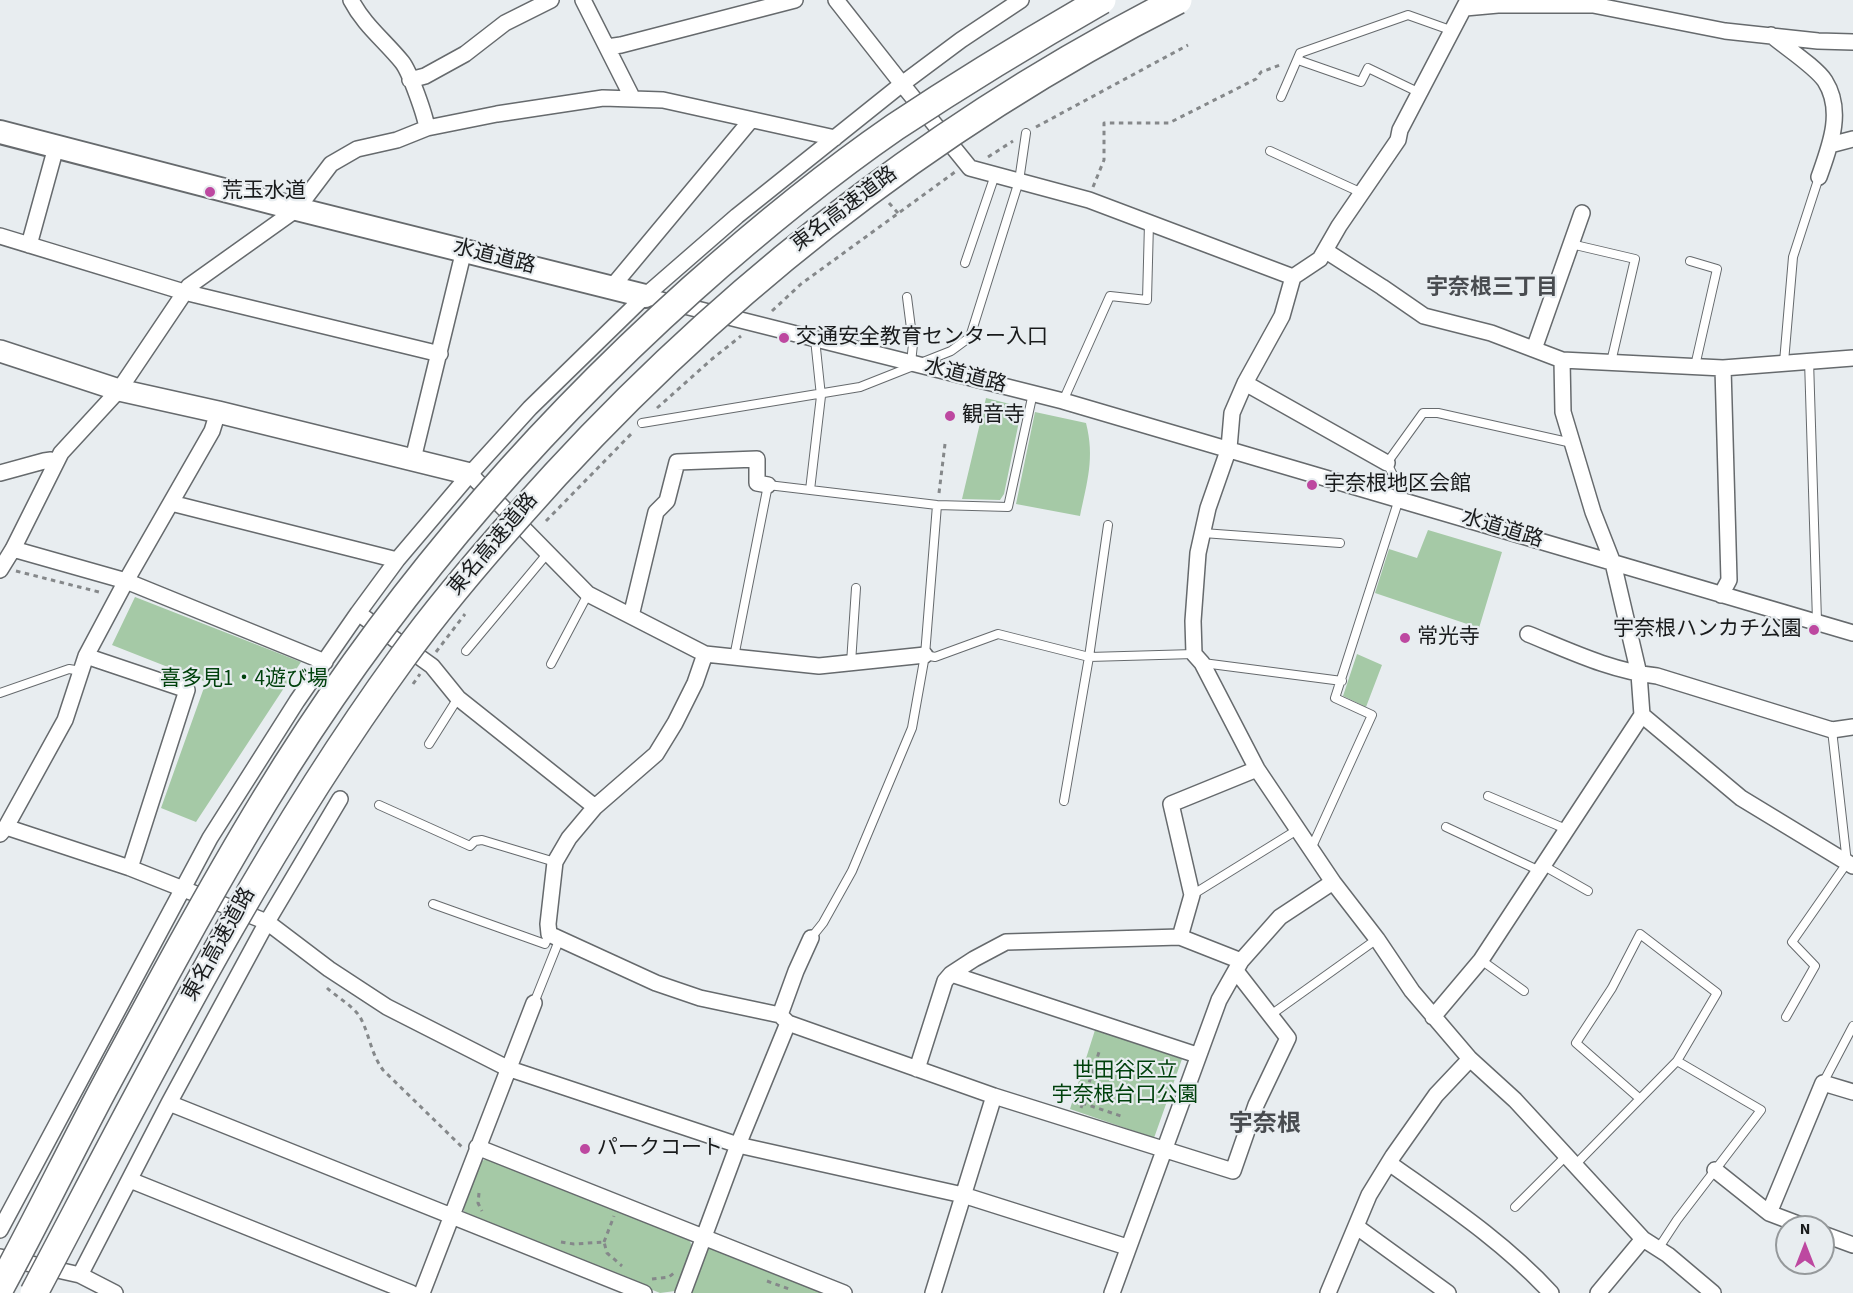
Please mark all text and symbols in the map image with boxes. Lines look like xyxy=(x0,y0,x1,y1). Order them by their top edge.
street label: 東名高速道路 xyxy=(787,162,903,258)
place label: 荒玉水道 xyxy=(222,179,306,205)
marker: 荒玉水道 xyxy=(203,185,217,199)
street label: 水道道路 xyxy=(450,236,538,280)
district label: 宇奈根三丁目 xyxy=(1426,276,1558,302)
place label: 交通安全教育センター入口 xyxy=(796,325,1048,351)
marker: 交通安全教育センター入口 xyxy=(777,331,791,345)
street label: 水道道路 xyxy=(921,355,1009,399)
place label: 観音寺 xyxy=(962,403,1025,429)
marker: 観音寺 xyxy=(943,409,957,423)
place label: 宇奈根地区会館 xyxy=(1324,472,1471,498)
marker: 宇奈根地区会館 xyxy=(1305,478,1319,492)
street label: 東名高速道路 xyxy=(444,489,544,601)
street label: 水道道路 xyxy=(1458,506,1546,554)
place label: 宇奈根ハンカチ公園 xyxy=(1613,617,1802,643)
marker: 宇奈根ハンカチ公園 xyxy=(1807,623,1821,637)
place label: 常光寺 xyxy=(1417,625,1480,651)
marker: 常光寺 xyxy=(1398,631,1412,645)
park label: 喜多見1・4遊び場 xyxy=(160,667,328,693)
street label: 東名高速道路 xyxy=(178,884,262,1006)
park label: 世田谷区立 宇奈根台口公園 xyxy=(1052,1059,1198,1109)
district label: 宇奈根 xyxy=(1229,1112,1301,1140)
place label: パークコート xyxy=(597,1136,723,1162)
marker: パークコート xyxy=(578,1142,592,1156)
north arrow xyxy=(1775,1215,1835,1275)
text: N xyxy=(1800,1218,1810,1240)

